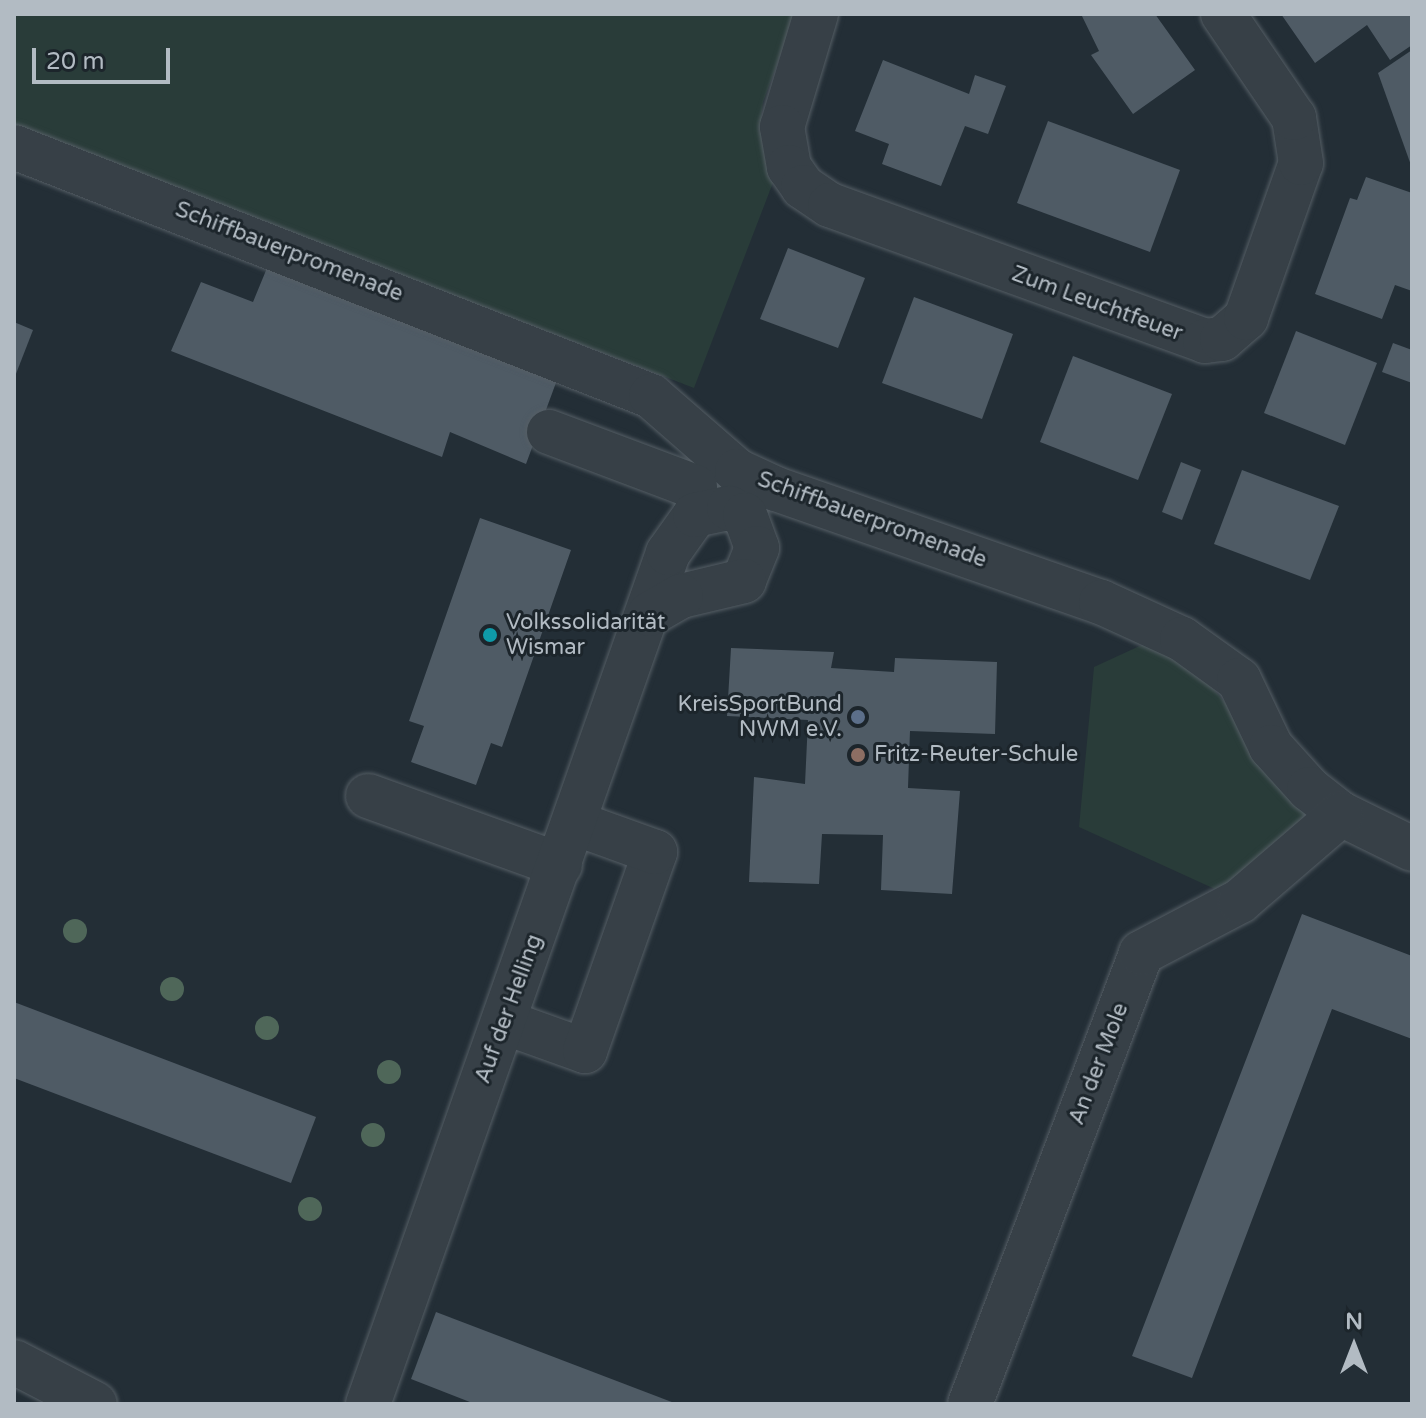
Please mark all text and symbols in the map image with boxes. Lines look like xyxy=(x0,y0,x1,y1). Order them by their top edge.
scale bar xyxy=(36,32,174,82)
text: 20 m xyxy=(46,47,104,76)
street label: Schiffbauerpromenade xyxy=(171,196,407,308)
street label: Zum Leuchtfeuer xyxy=(1008,261,1186,347)
street label: Schiffbauerpromenade xyxy=(754,466,990,574)
place label: Volkssolidarität Wismar xyxy=(506,609,665,660)
marker: Volkssolidarität Wismar xyxy=(481,626,499,644)
place label: KreisSportBund NWM e.V. xyxy=(678,691,842,742)
marker: KreisSportBund NWM e.V. xyxy=(849,708,867,726)
place label: Fritz-Reuter-Schule xyxy=(874,742,1078,768)
marker: Fritz-Reuter-Schule xyxy=(849,746,867,764)
street label: Auf der Helling xyxy=(470,931,548,1087)
street label: An der Mole xyxy=(1064,999,1134,1129)
north arrow xyxy=(1314,1306,1394,1386)
text: N xyxy=(1345,1309,1363,1335)

